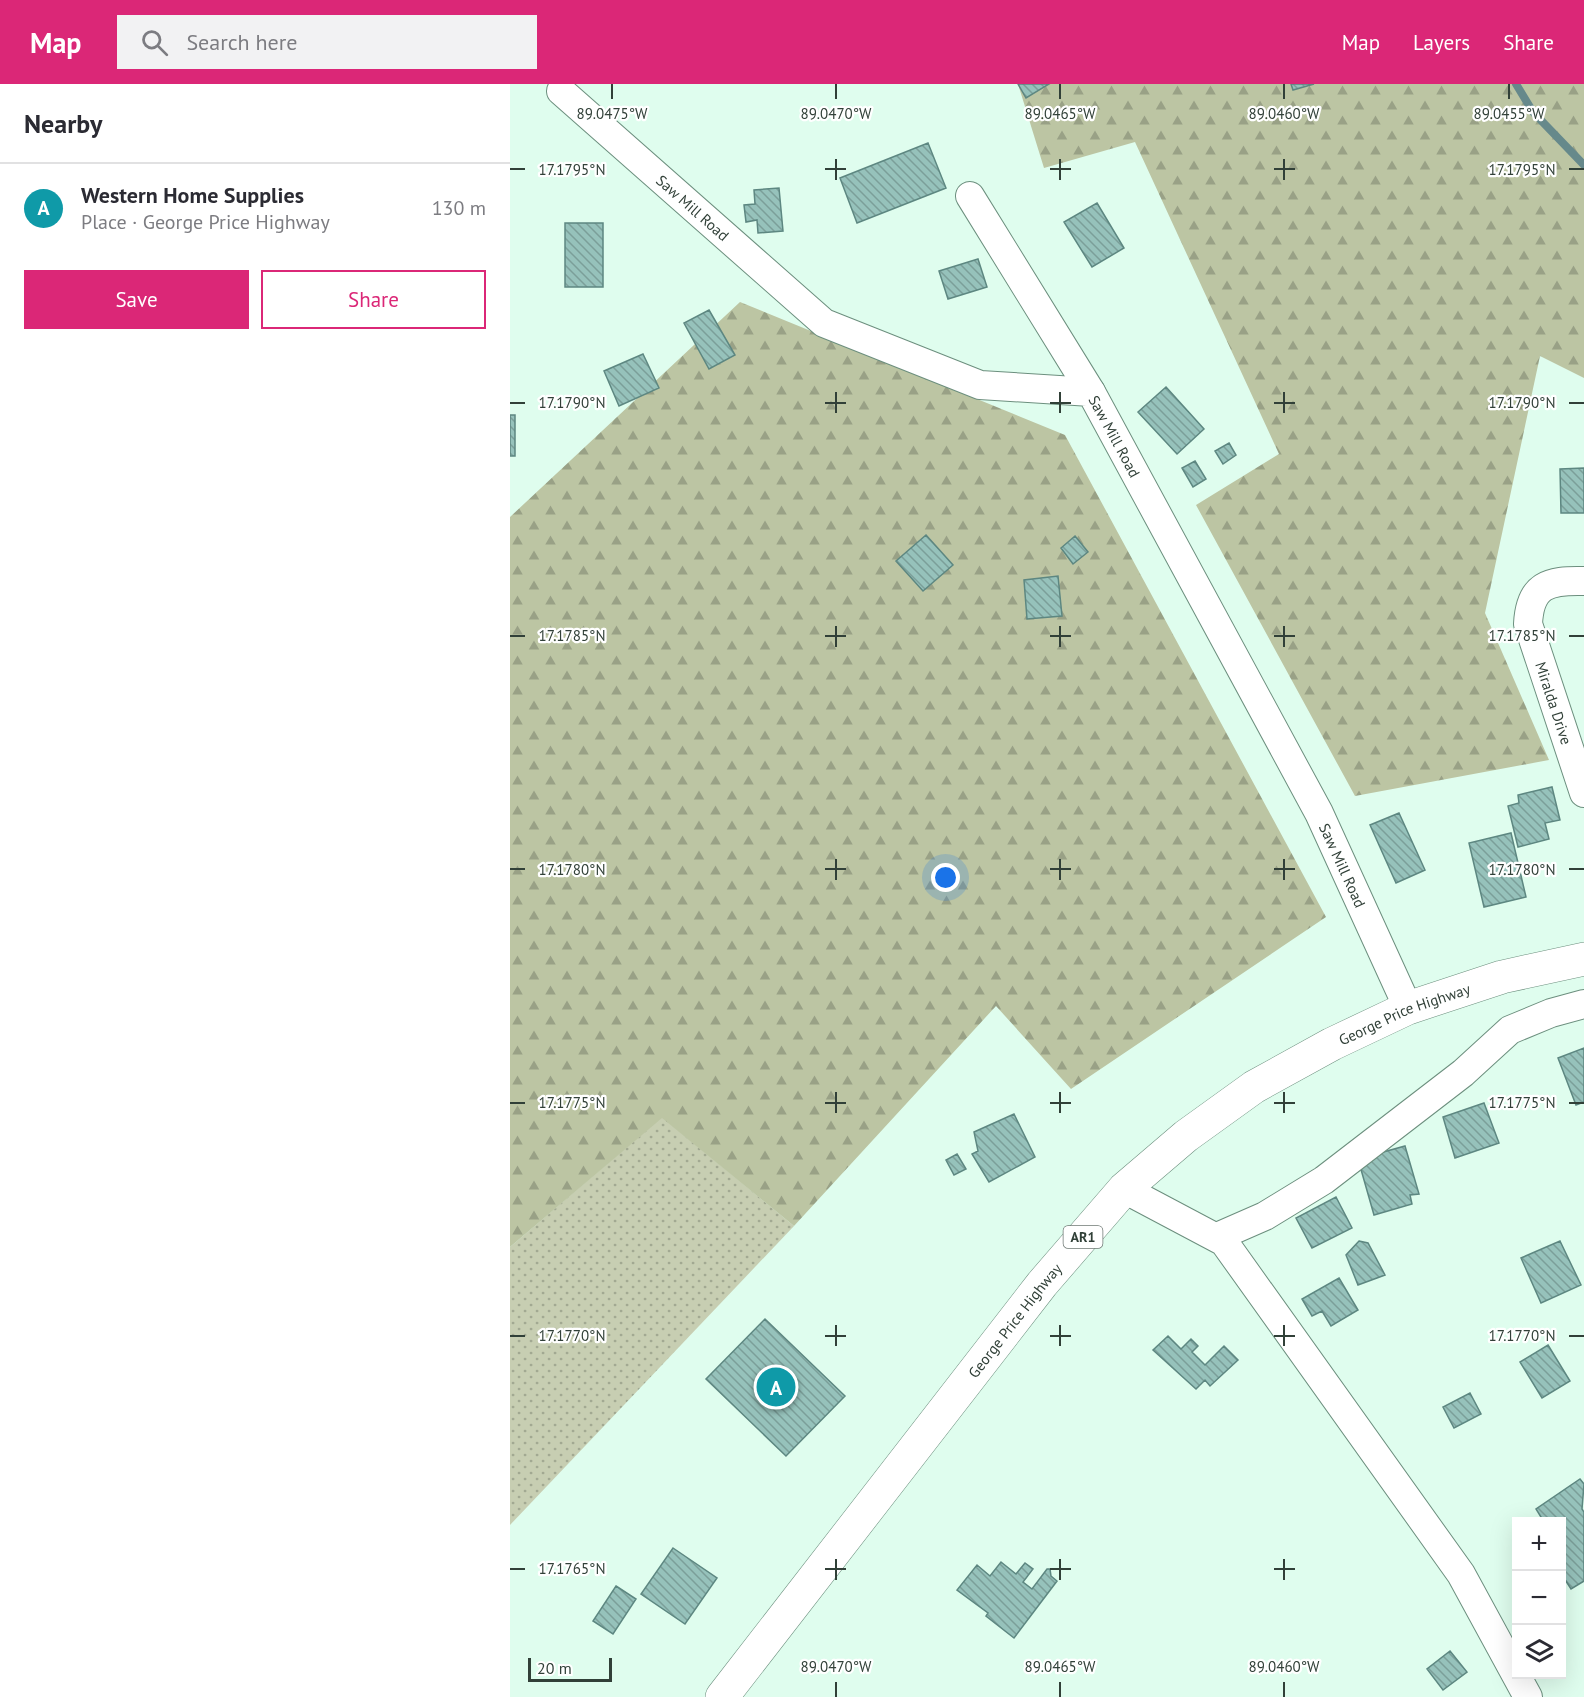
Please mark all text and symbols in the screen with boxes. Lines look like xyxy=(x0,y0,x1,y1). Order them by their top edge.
search box xyxy=(117,15,537,69)
text: Map xyxy=(30,24,81,61)
icon: search xyxy=(138,26,171,59)
text: Search here xyxy=(186,28,297,56)
text: Map xyxy=(1342,29,1380,56)
text: Layers xyxy=(1413,29,1470,56)
text: Share xyxy=(1503,29,1554,56)
text: 89.0475°W xyxy=(576,104,648,123)
text: 89.0470°W xyxy=(800,104,872,123)
text: 89.0465°W xyxy=(1024,104,1096,123)
text: 89.0460°W xyxy=(1248,104,1320,123)
text: 89.0455°W xyxy=(1473,104,1545,123)
text: Nearby xyxy=(24,107,102,140)
text: 17.1795°N xyxy=(538,160,606,179)
text: 17.1795°N xyxy=(1488,160,1556,179)
street label: Saw Mill Road xyxy=(653,170,733,245)
text: Western Home Supplies xyxy=(81,181,304,209)
text: A xyxy=(37,195,50,221)
text: 130 m xyxy=(432,195,486,221)
text: Place · George Price Highway xyxy=(81,209,330,235)
button: Save xyxy=(24,270,249,329)
button: Share xyxy=(261,270,486,329)
street label: Saw Mill Road xyxy=(1085,392,1145,481)
text: 17.1790°N xyxy=(538,393,606,412)
text: 17.1790°N xyxy=(1488,393,1556,412)
text: 17.1785°N xyxy=(538,626,606,645)
text: 17.1785°N xyxy=(1488,626,1556,645)
street label: Miralda Drive xyxy=(1532,659,1577,747)
street label: Saw Mill Road xyxy=(1315,820,1370,910)
text: 17.1780°N xyxy=(538,860,606,879)
text: 17.1780°N xyxy=(1488,860,1556,879)
your location xyxy=(931,863,960,892)
street label: George Price Highway xyxy=(1335,979,1472,1049)
text: 17.1775°N xyxy=(538,1093,606,1112)
text: 17.1775°N xyxy=(1488,1093,1556,1112)
road number: AR1 xyxy=(1064,1226,1102,1248)
street label: George Price Highway xyxy=(964,1259,1065,1381)
text: 17.1770°N xyxy=(538,1326,606,1345)
text: 17.1770°N xyxy=(1488,1326,1556,1345)
pin: A xyxy=(756,1364,796,1410)
map controls xyxy=(1512,1517,1566,1679)
button: + xyxy=(1512,1517,1566,1571)
text: 17.1765°N xyxy=(538,1559,606,1578)
button: − xyxy=(1512,1571,1566,1625)
button: layers xyxy=(1512,1625,1566,1679)
scale bar xyxy=(528,1655,612,1682)
text: 89.0470°W xyxy=(800,1657,872,1676)
text: 89.0465°W xyxy=(1024,1657,1096,1676)
text: 89.0460°W xyxy=(1248,1657,1320,1676)
text: 20 m xyxy=(537,1658,572,1678)

